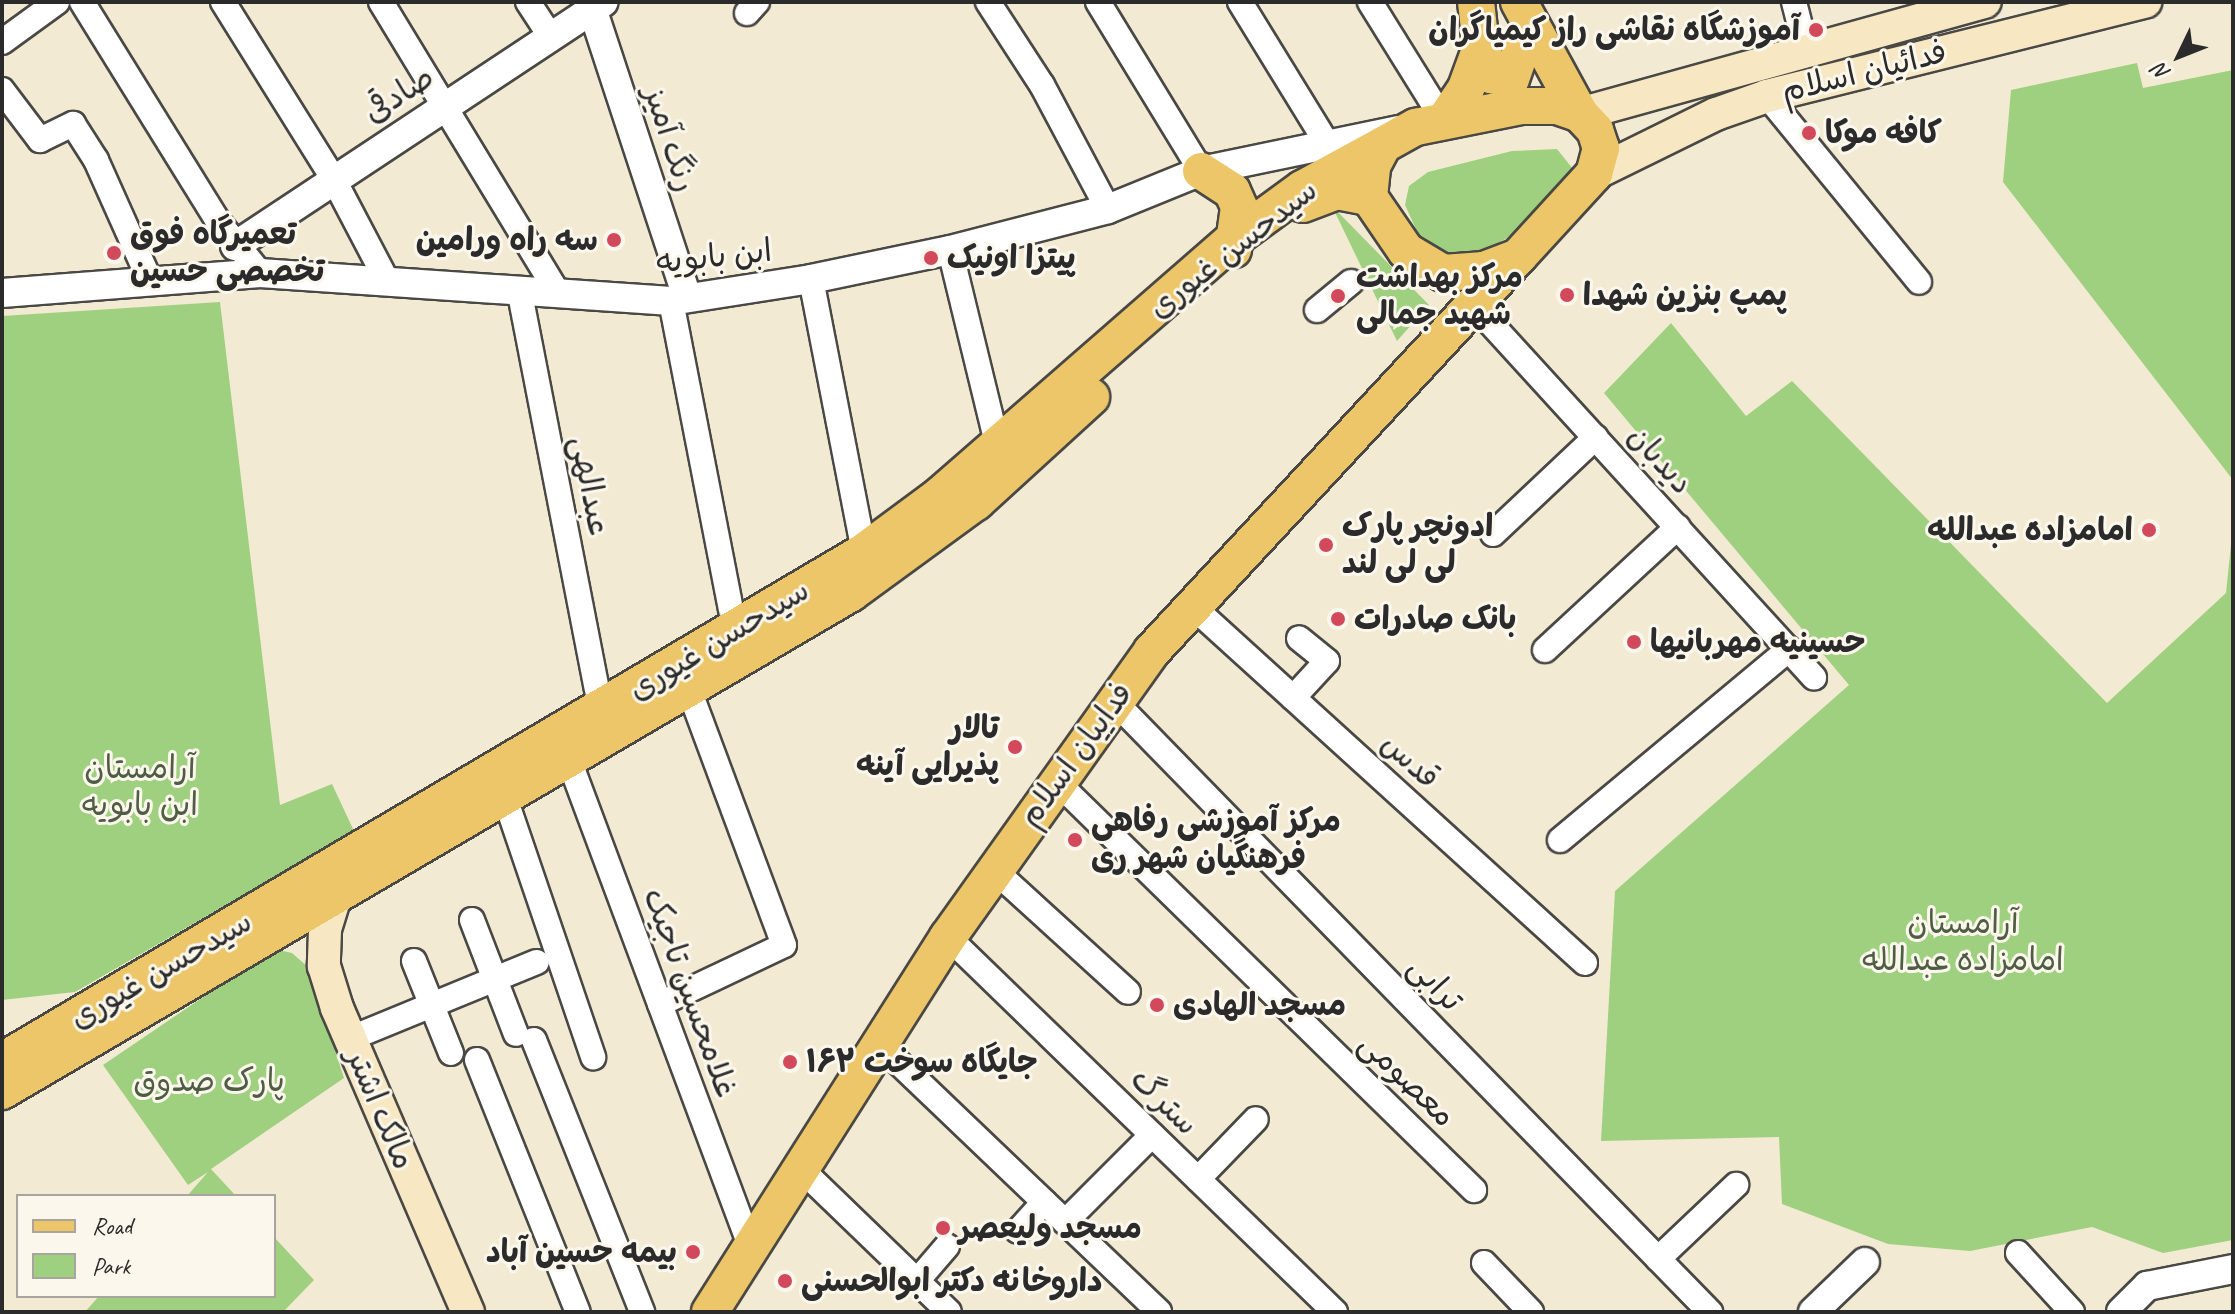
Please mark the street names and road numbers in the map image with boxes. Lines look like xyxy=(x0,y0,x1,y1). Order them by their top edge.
street label: فدائیان اسلام xyxy=(1777,33,1951,111)
street label: صادقی xyxy=(357,58,441,132)
street label: رنگ آمیز xyxy=(635,81,705,197)
street label: سیدحسن غیوری xyxy=(1141,171,1325,327)
street label: ابن بابویه xyxy=(654,232,774,282)
street label: دیدبان xyxy=(1619,418,1701,502)
street label: عبدالهی xyxy=(562,433,618,539)
street label: سیدحسن غیوری xyxy=(622,571,816,709)
street label: فداییان اسلام xyxy=(1011,675,1141,835)
street label: قدس xyxy=(1373,725,1447,797)
street label: غلامحسین تاجیک xyxy=(634,883,746,1103)
street label: سیدحسن غیوری xyxy=(63,902,259,1038)
street label: ترابی xyxy=(1400,948,1470,1020)
street label: معصومی xyxy=(1351,1025,1463,1135)
street label: مالک اشتر xyxy=(337,1043,423,1175)
street label: سترگ xyxy=(1122,1060,1206,1144)

